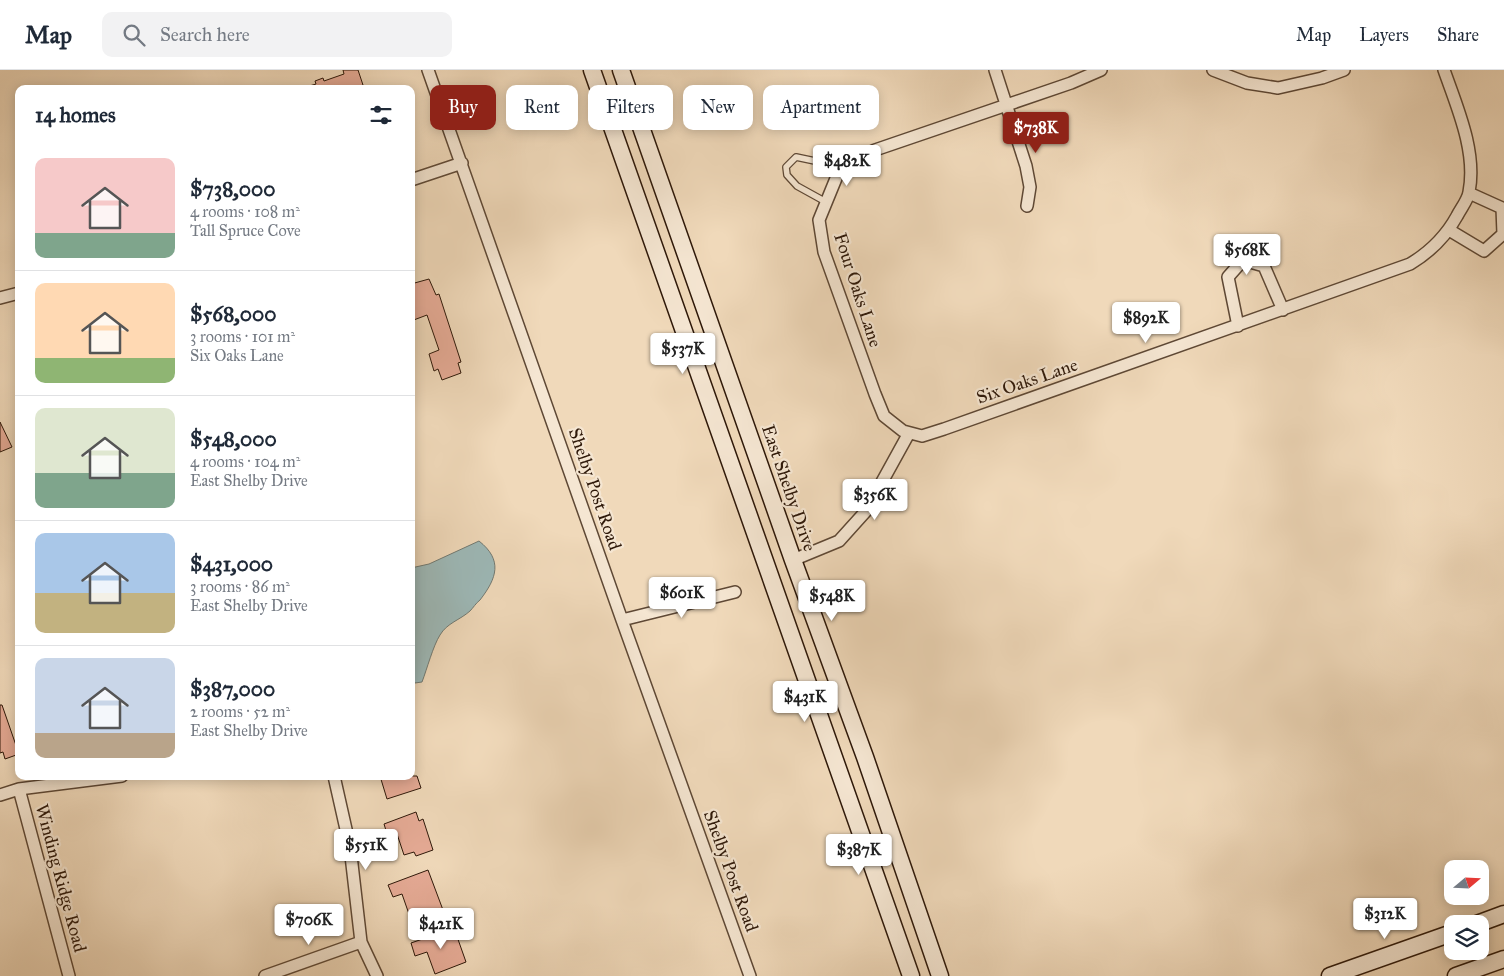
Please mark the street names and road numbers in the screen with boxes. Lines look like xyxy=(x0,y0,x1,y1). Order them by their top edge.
street label: Four Oaks Lane xyxy=(829,230,887,350)
street label: Six Oaks Lane xyxy=(974,353,1080,409)
street label: East Shelby Drive xyxy=(757,422,821,554)
street label: Shelby Post Road xyxy=(564,425,626,553)
street label: Winding Ridge Road xyxy=(30,802,91,955)
street label: Shelby Post Road xyxy=(699,807,763,935)

